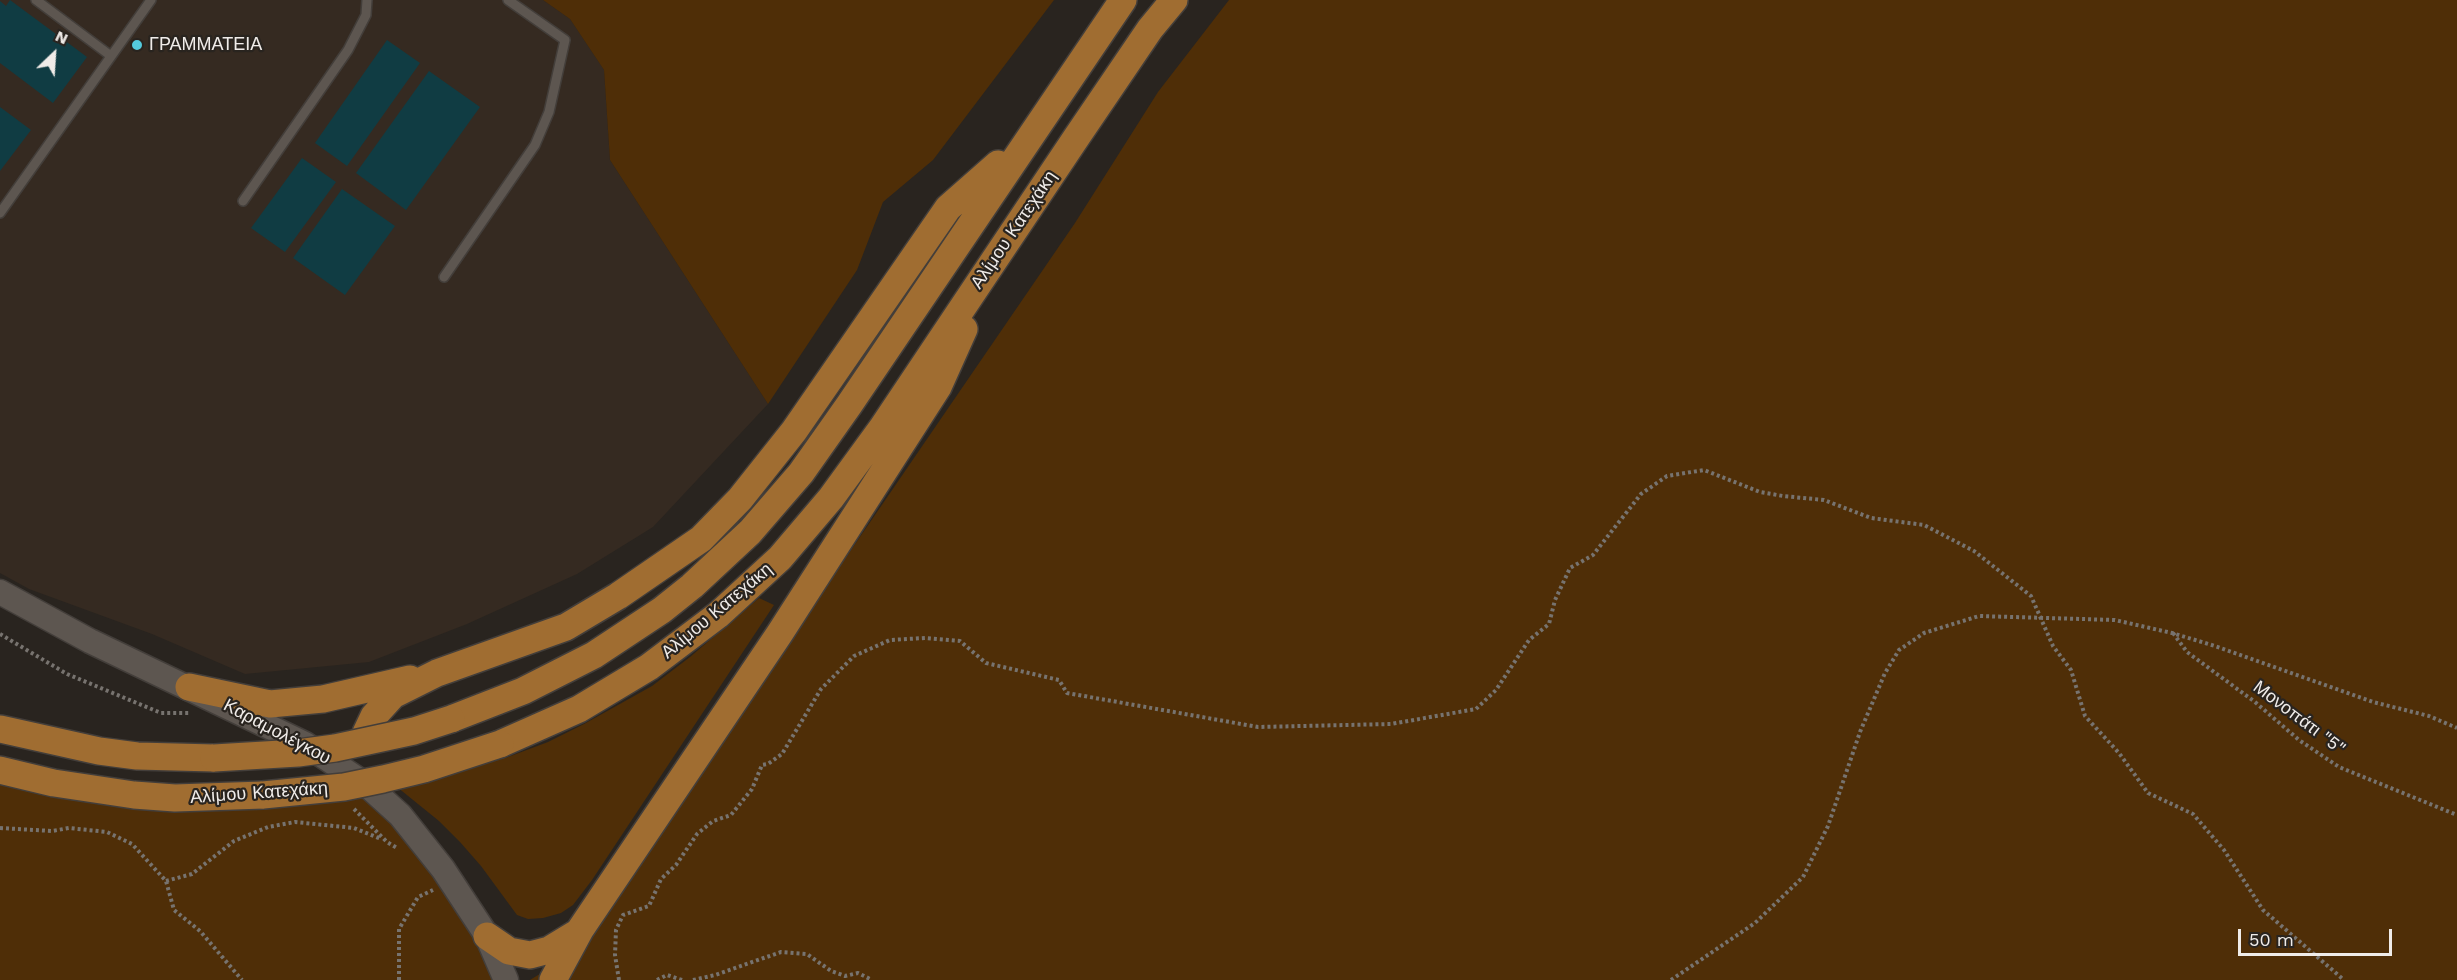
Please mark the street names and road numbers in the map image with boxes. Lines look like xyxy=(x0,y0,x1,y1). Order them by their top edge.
street label: Αλίμου Κατεχάκη xyxy=(966,167,1062,293)
street label: Αλίμου Κατεχάκη xyxy=(657,558,777,664)
street label: Μονοπάτι "5" xyxy=(2249,676,2349,760)
street label: Καραμολέγκου xyxy=(220,695,334,769)
street label: Αλίμου Κατεχάκη xyxy=(189,777,329,809)

